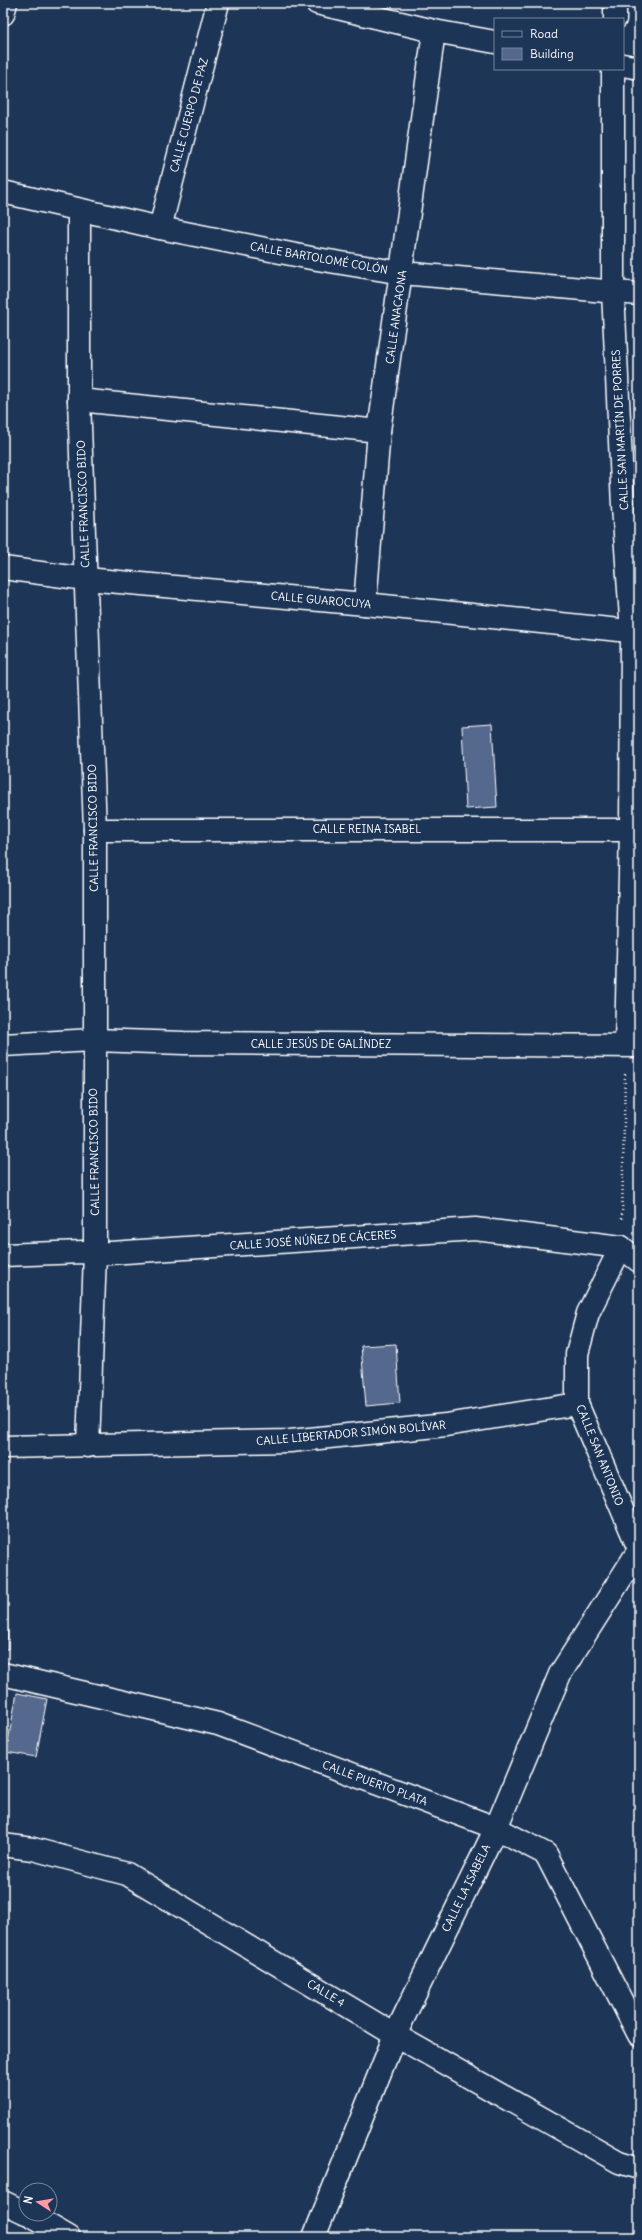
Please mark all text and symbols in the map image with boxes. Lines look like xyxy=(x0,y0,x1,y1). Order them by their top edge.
legend xyxy=(494,18,624,70)
text: Road xyxy=(530,26,558,41)
text: Building xyxy=(530,46,574,61)
street label: CALLE CUERPO DE PAZ xyxy=(167,56,211,174)
street label: CALLE BARTOLOMÉ COLÓN xyxy=(249,238,389,277)
street label: CALLE ANACAONA xyxy=(382,269,410,365)
street label: CALLE SAN MARTÍN DE PORRES xyxy=(608,349,631,511)
street label: CALLE FRANCISCO BIDO xyxy=(74,440,92,568)
street label: CALLE GUAROCUYA xyxy=(270,589,372,611)
street label: CALLE FRANCISCO BIDO xyxy=(85,764,101,892)
street label: CALLE REINA ISABEL xyxy=(313,822,421,836)
street label: CALLE JESÚS DE GALÍNDEZ xyxy=(251,1036,391,1051)
street label: CALLE FRANCISCO BIDO xyxy=(86,1088,102,1216)
street label: CALLE JOSÉ NÚÑEZ DE CÁCERES xyxy=(229,1226,397,1253)
street label: CALLE SAN ANTONIO xyxy=(573,1402,627,1508)
street label: CALLE LIBERTADOR SIMÓN BOLÍVAR xyxy=(255,1417,447,1448)
street label: CALLE PUERTO PLATA xyxy=(321,1757,429,1809)
street label: CALLE LA ISABELA xyxy=(439,1842,493,1934)
street label: CALLE 4 xyxy=(305,1976,347,2010)
north arrow xyxy=(18,2182,58,2222)
text: N xyxy=(21,2195,36,2205)

